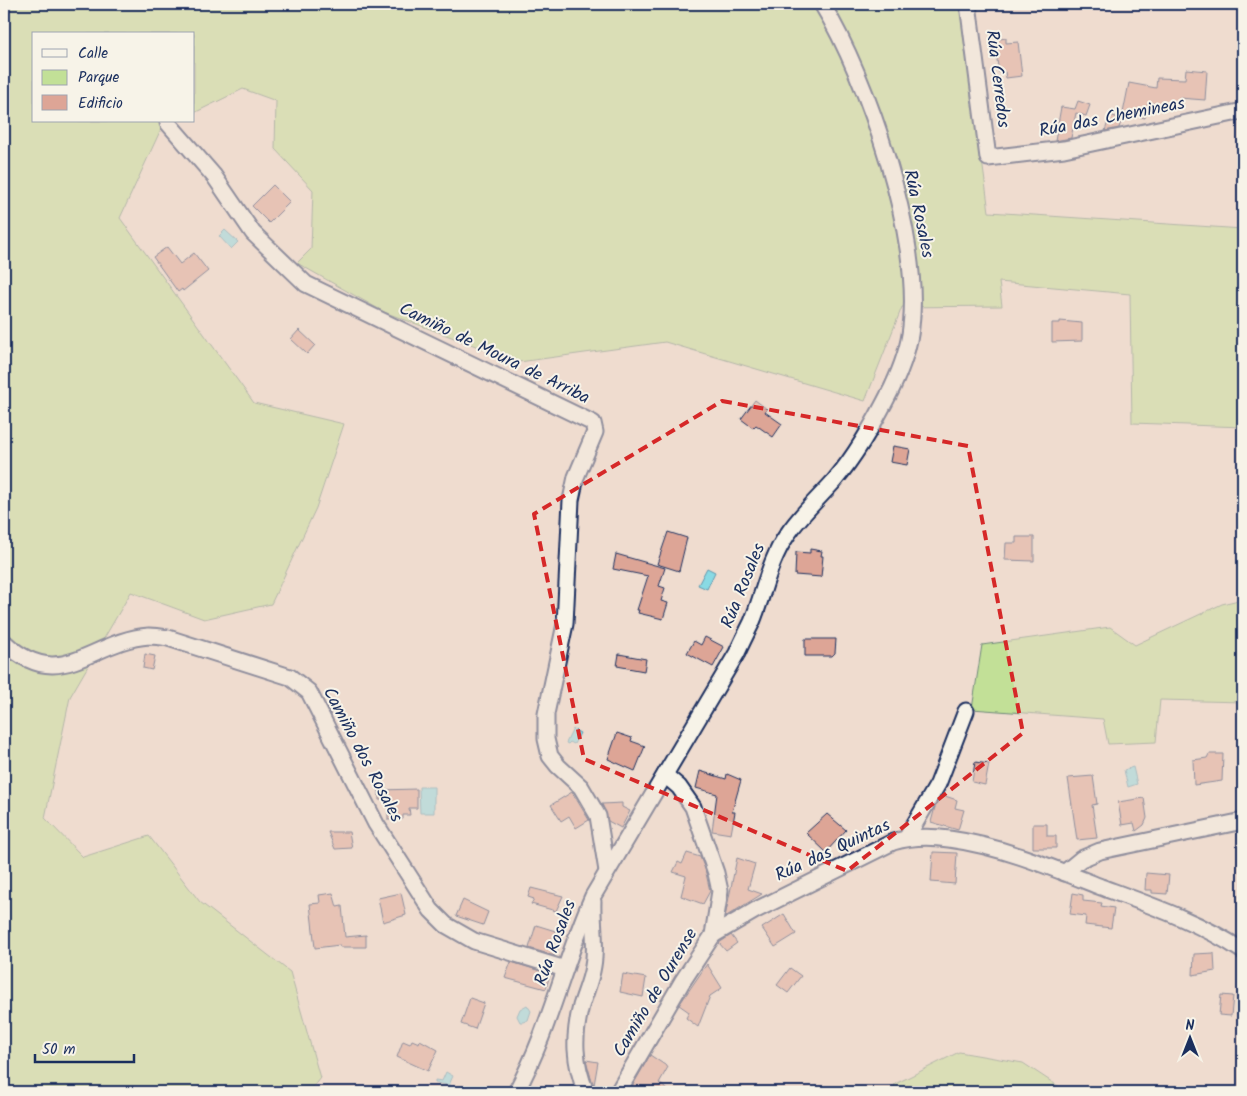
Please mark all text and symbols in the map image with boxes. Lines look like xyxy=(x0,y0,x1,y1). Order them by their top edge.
street label: Rúa Cerredos xyxy=(977,28,1017,130)
legend xyxy=(32,32,195,122)
text: Calle xyxy=(78,42,108,66)
text: Parque xyxy=(78,66,119,90)
street label: Rúa das Chemineas xyxy=(1037,90,1188,146)
text: Edificio xyxy=(78,92,123,116)
street label: Rúa Rosales xyxy=(894,167,942,261)
street label: Camiño de Moura de Arriba xyxy=(394,295,594,413)
street label: Rúa Rosales xyxy=(714,539,774,633)
street label: Camiño dos Rosales xyxy=(314,682,410,828)
street label: Rúa das Quintas xyxy=(771,811,896,890)
street label: Rúa Rosales xyxy=(527,896,585,990)
street label: Camiño de Ourense xyxy=(606,923,706,1063)
north arrow xyxy=(1164,1014,1214,1064)
text: N xyxy=(1186,1015,1195,1037)
scale bar xyxy=(35,1031,134,1063)
text: 50 m xyxy=(42,1038,76,1062)

